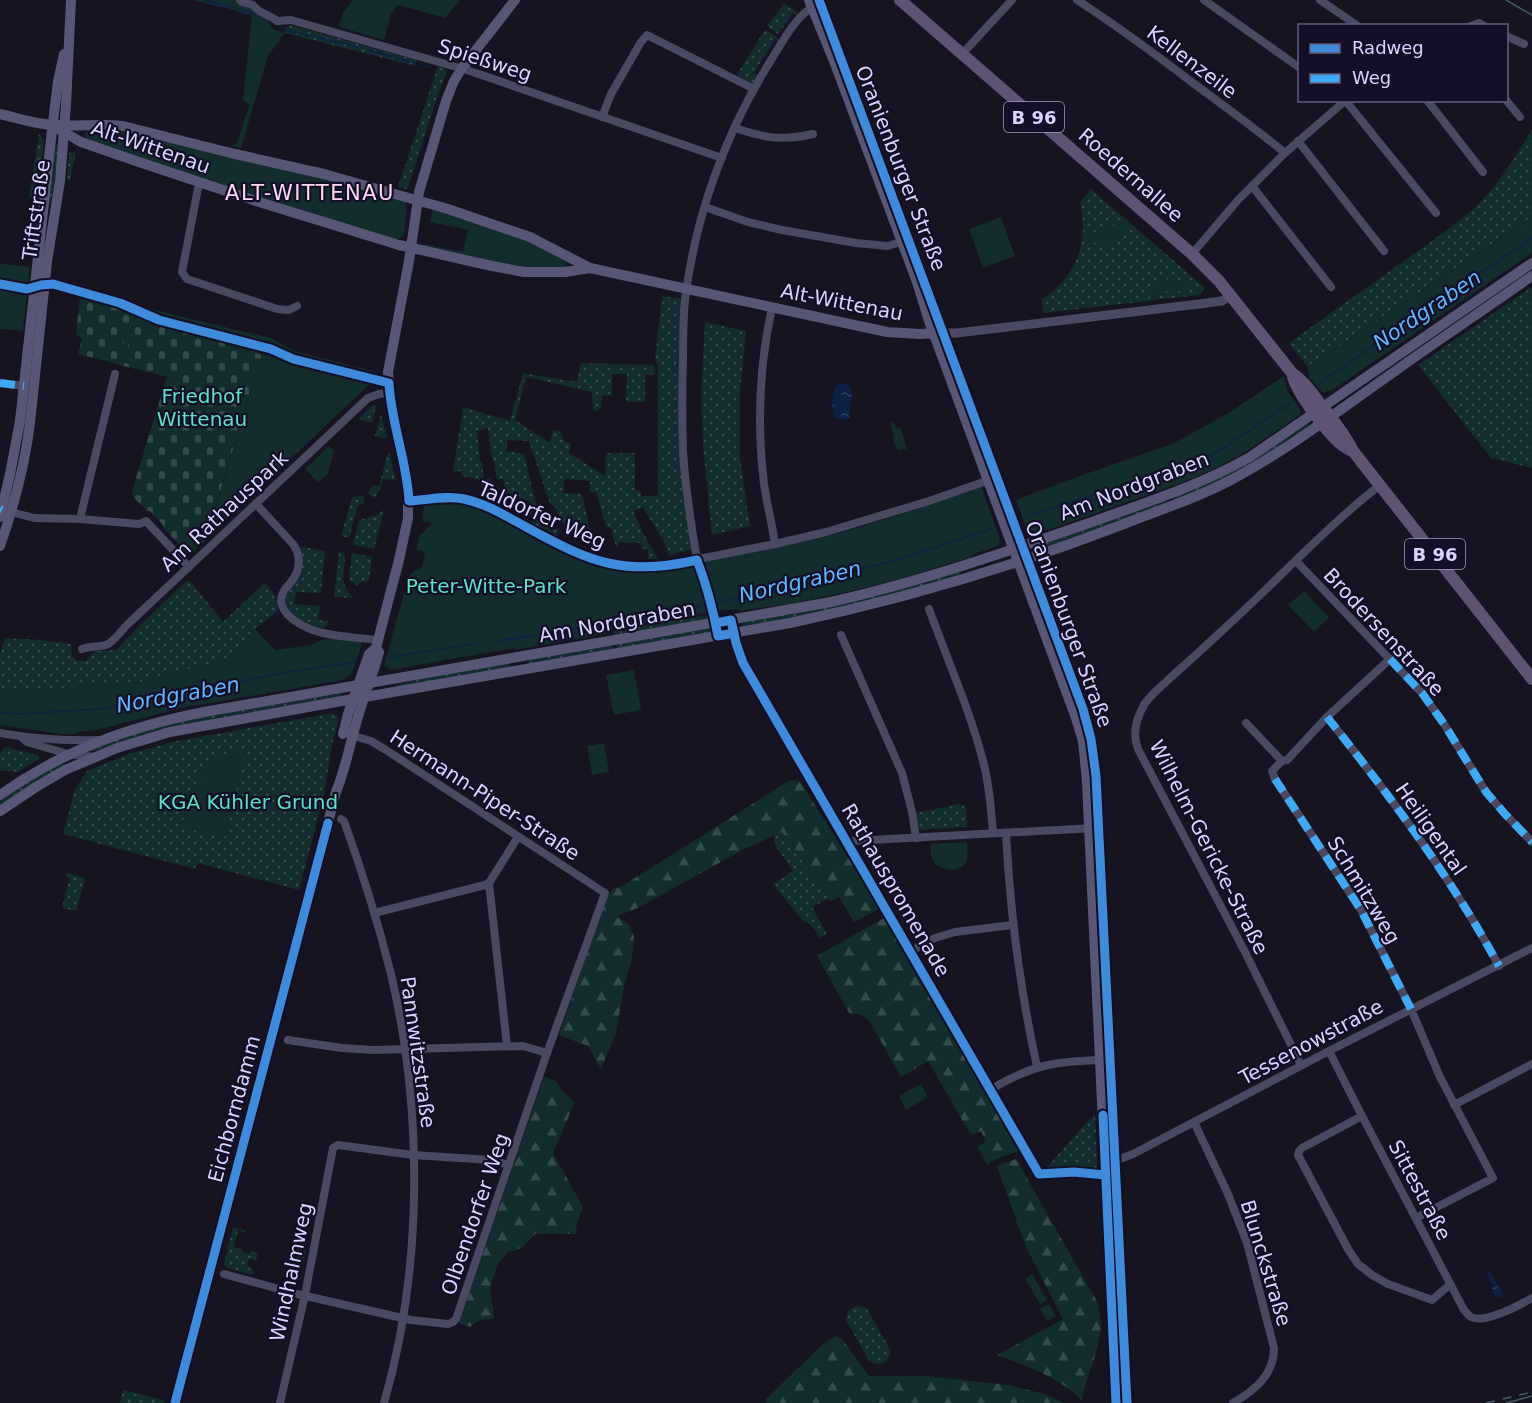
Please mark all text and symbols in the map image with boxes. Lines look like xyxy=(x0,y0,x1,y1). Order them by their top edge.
street label: Kellenzeile xyxy=(1142,20,1242,104)
legend xyxy=(1298,24,1508,102)
street label: Spießweg xyxy=(435,34,535,86)
text: Radweg xyxy=(1352,37,1424,58)
street label: Oranienburger Straße xyxy=(851,62,951,274)
text: Weg xyxy=(1352,67,1391,88)
road number: B 96 xyxy=(1004,102,1064,132)
street label: Alt-Wittenau xyxy=(88,115,214,179)
street label: Roedernallee xyxy=(1074,123,1188,227)
street label: Triftstraße xyxy=(17,158,55,263)
district label: ALT-WITTENAU xyxy=(225,181,395,205)
water label: Nordgraben xyxy=(1369,265,1485,355)
street label: Alt-Wittenau xyxy=(779,278,905,326)
park label: Friedhof Wittenau xyxy=(157,384,247,431)
street label: Am Rathauspark xyxy=(155,445,293,576)
street label: Am Nordgraben xyxy=(1056,446,1212,526)
street label: Taldorfer Weg xyxy=(473,476,610,554)
street label: Oranienburger Straße xyxy=(1020,517,1118,731)
road number: B 96 xyxy=(1405,539,1465,569)
water label: Nordgraben xyxy=(736,556,864,608)
street label: Brodersenstraße xyxy=(1319,563,1449,701)
park label: Peter-Witte-Park xyxy=(406,574,567,598)
street label: Am Nordgraben xyxy=(537,596,697,648)
water label: Nordgraben xyxy=(114,672,242,718)
street label: Hermann-Piper-Straße xyxy=(385,725,585,865)
street label: Wilhelm-Gericke-Straße xyxy=(1144,736,1274,958)
street label: Heiligental xyxy=(1390,778,1472,880)
park label: KGA Kühler Grund xyxy=(158,790,338,814)
street label: Rathauspromenade xyxy=(837,799,955,981)
street label: Schmitzweg xyxy=(1323,832,1405,948)
street label: Pannwitzstraße xyxy=(395,975,441,1129)
street label: Tessenowstraße xyxy=(1234,994,1387,1090)
street label: Eichborndamm xyxy=(203,1033,265,1185)
street label: Olbendorfer Weg xyxy=(436,1130,514,1298)
street label: Sittestraße xyxy=(1384,1136,1456,1244)
street label: Blunckstraße xyxy=(1235,1197,1297,1329)
street label: Windhalmweg xyxy=(265,1200,317,1344)

